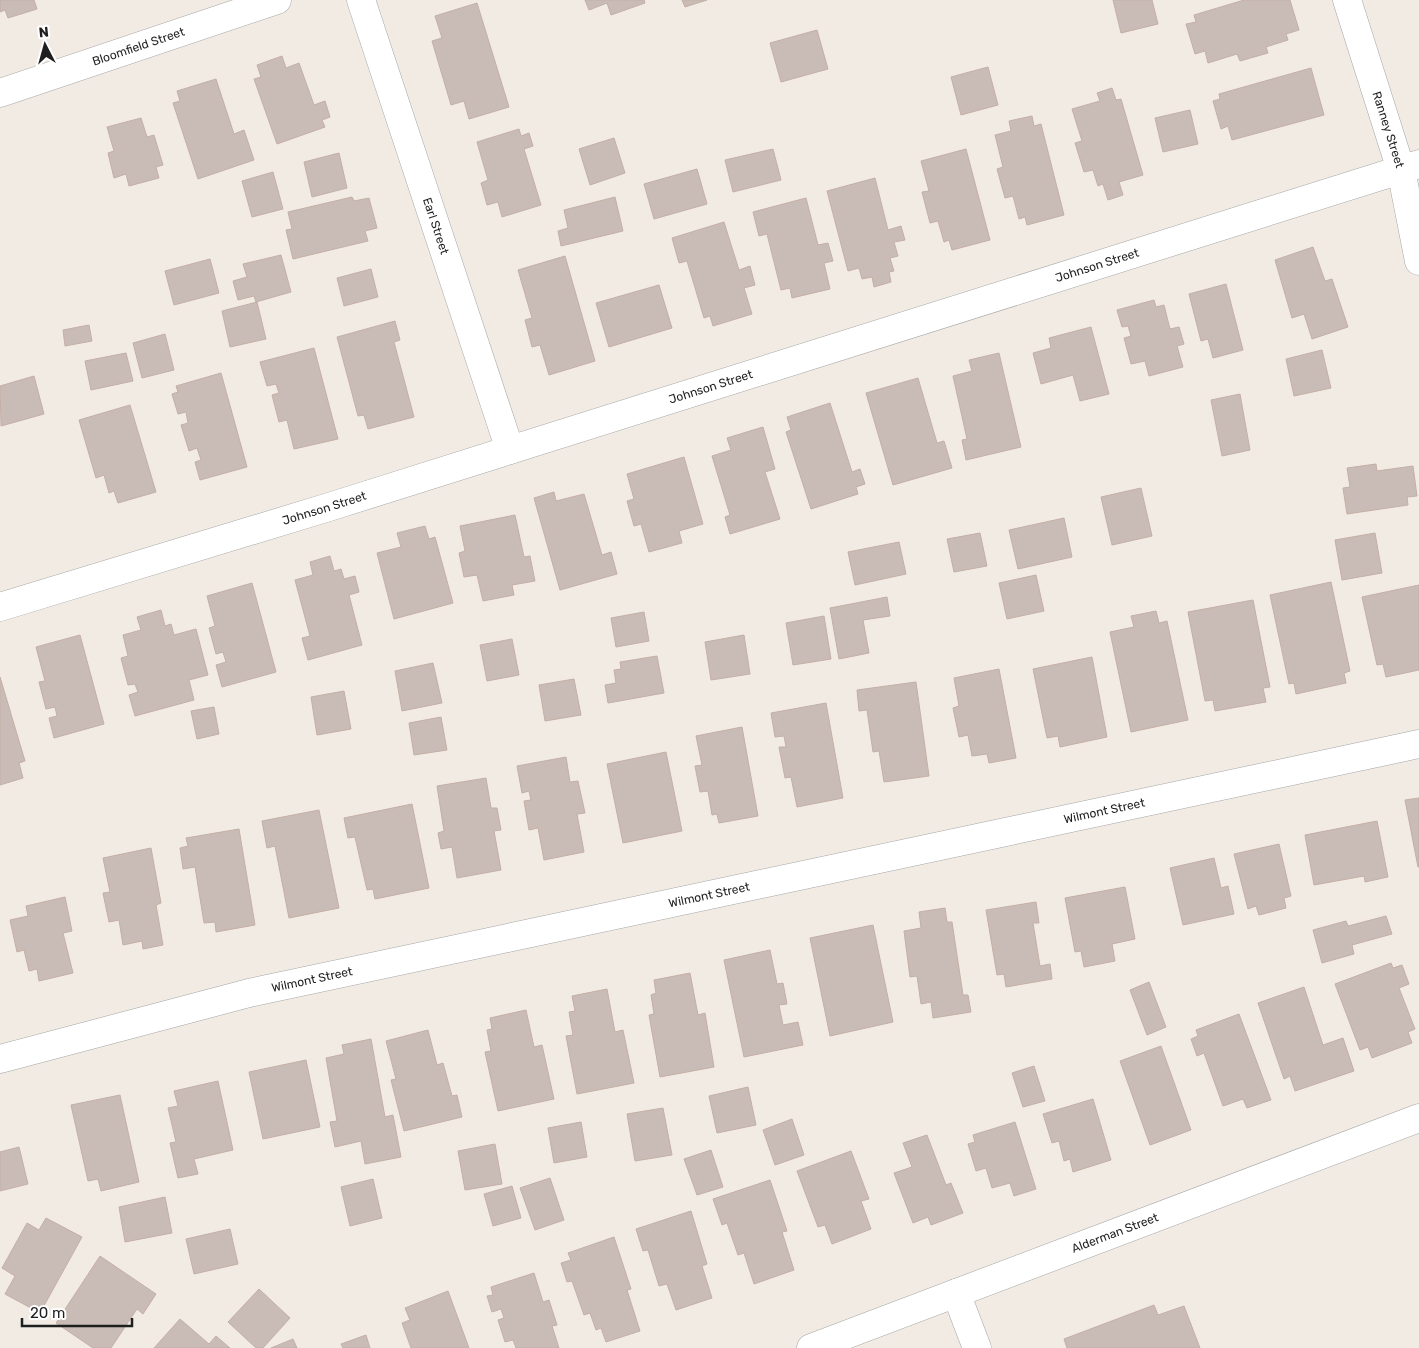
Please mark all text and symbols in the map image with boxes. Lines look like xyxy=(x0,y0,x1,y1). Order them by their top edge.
north arrow xyxy=(20,20,70,70)
text: N xyxy=(38,24,50,42)
street label: Bloomfield Street xyxy=(90,24,187,69)
street label: Ranney Street xyxy=(1369,90,1407,170)
street label: Earl Street xyxy=(420,196,452,256)
street label: Johnson Street xyxy=(1053,245,1141,285)
street label: Johnson Street xyxy=(667,367,755,407)
street label: Johnson Street xyxy=(281,489,368,528)
street label: Wilmont Street xyxy=(1062,795,1146,826)
street label: Wilmont Street xyxy=(667,880,751,911)
street label: Wilmont Street xyxy=(270,964,354,995)
street label: Alderman Street xyxy=(1070,1210,1161,1256)
scale bar xyxy=(22,1296,132,1328)
text: 20 m xyxy=(30,1304,65,1322)

